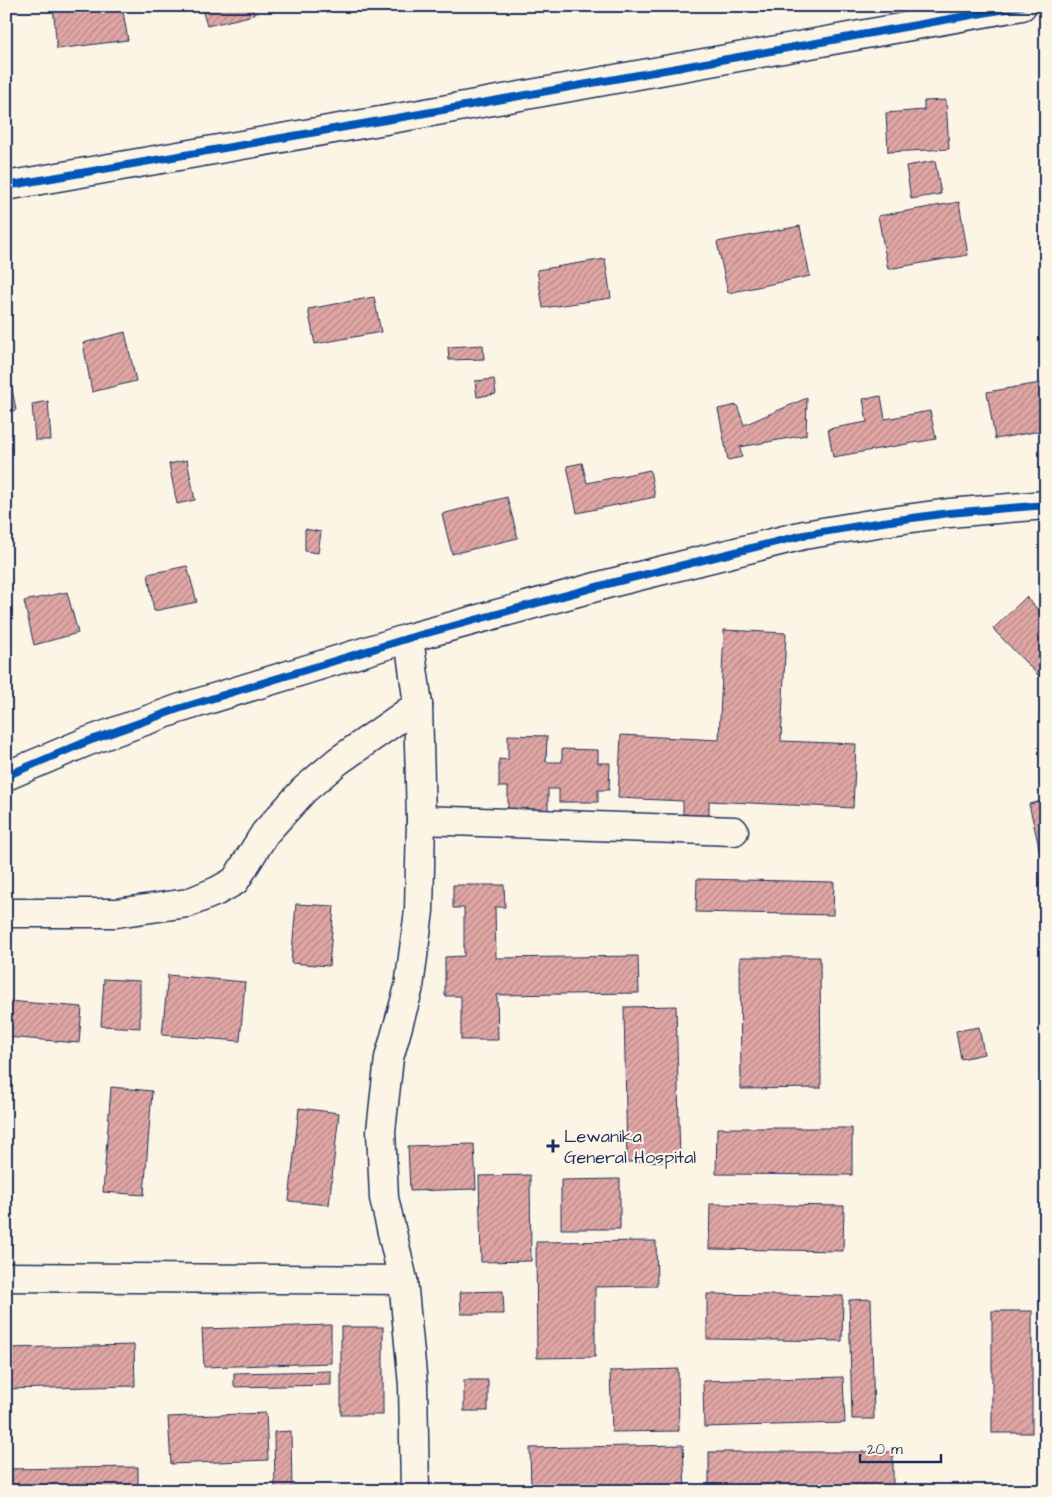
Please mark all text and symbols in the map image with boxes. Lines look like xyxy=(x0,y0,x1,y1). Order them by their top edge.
place label: Lewanika General Hospital xyxy=(564,1124,696,1170)
marker: Lewanika General Hospital xyxy=(546,1139,560,1153)
scale bar xyxy=(860,1432,941,1464)
text: 20 m xyxy=(867,1439,903,1460)

